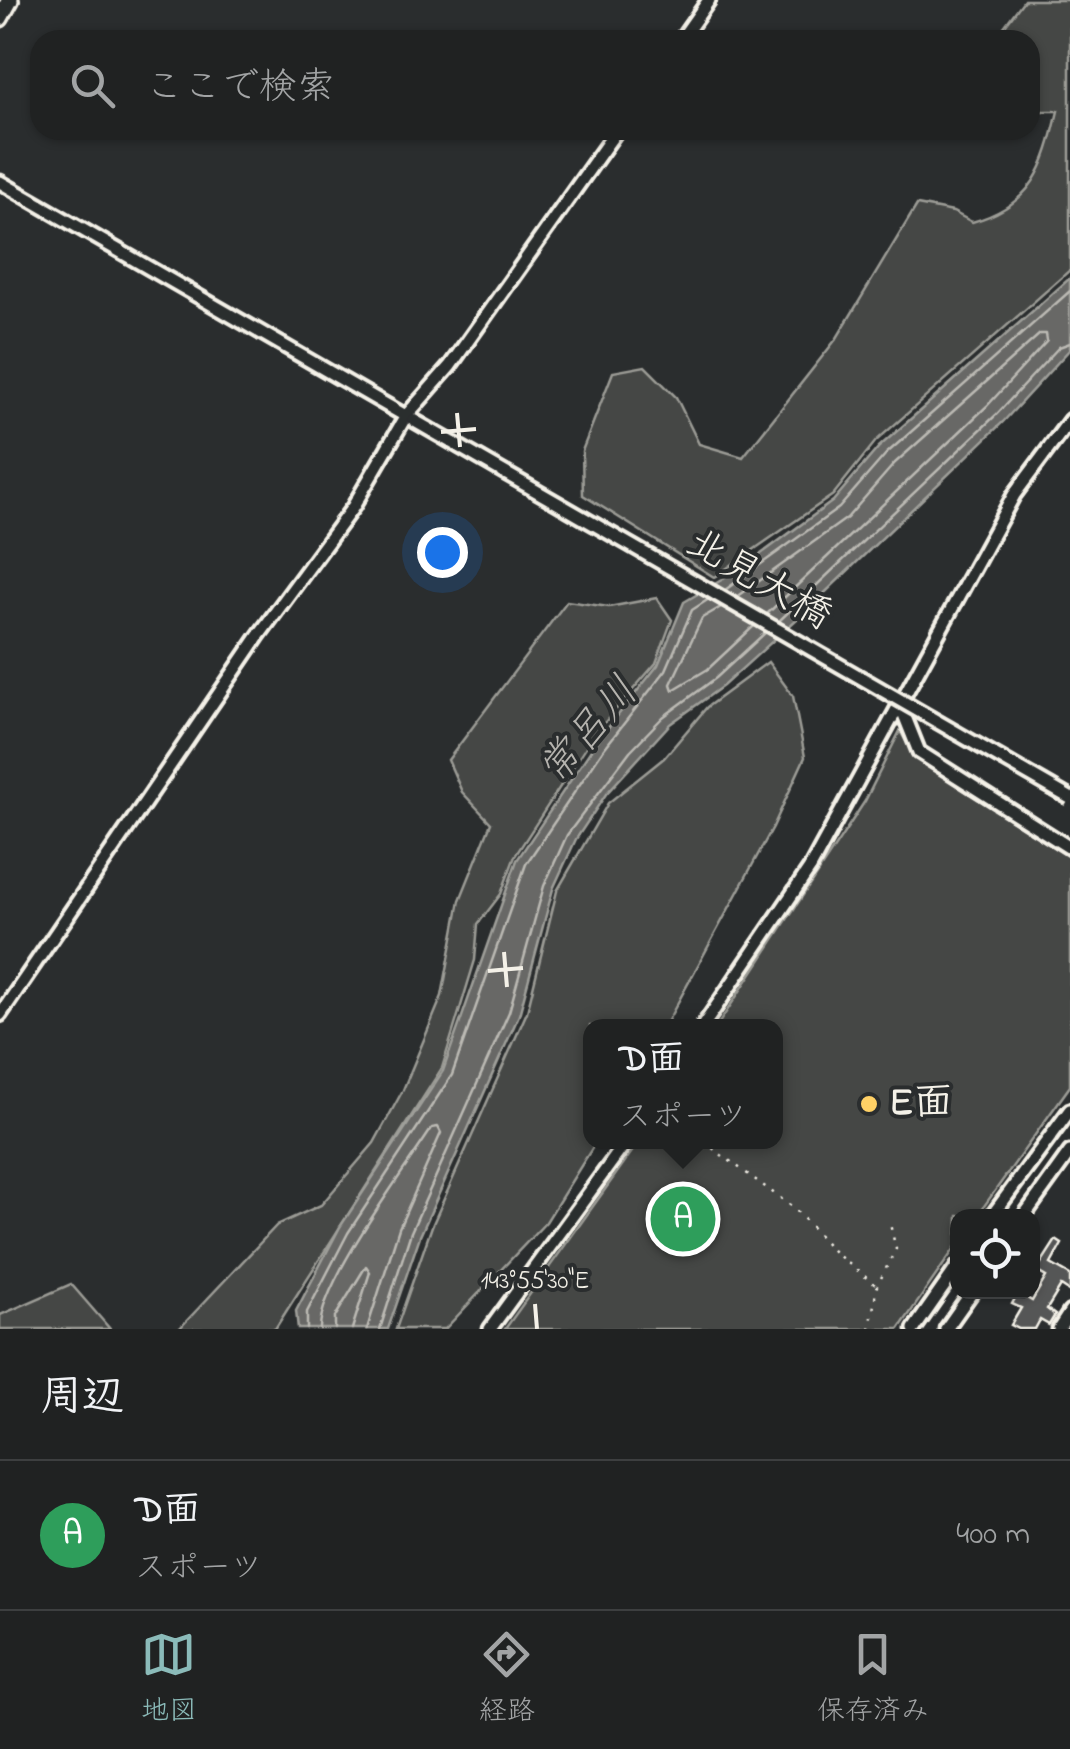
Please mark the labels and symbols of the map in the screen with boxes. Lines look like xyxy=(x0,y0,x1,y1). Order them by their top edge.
street label: 北見大橋 xyxy=(674,515,842,647)
your location xyxy=(417,527,468,578)
water label: 常呂川 xyxy=(526,664,654,800)
place label: E面 xyxy=(889,1075,953,1134)
marker: E面 xyxy=(858,1093,880,1115)
pin: A xyxy=(650,1182,716,1256)
text: 143°55'30"E xyxy=(481,1264,589,1300)

